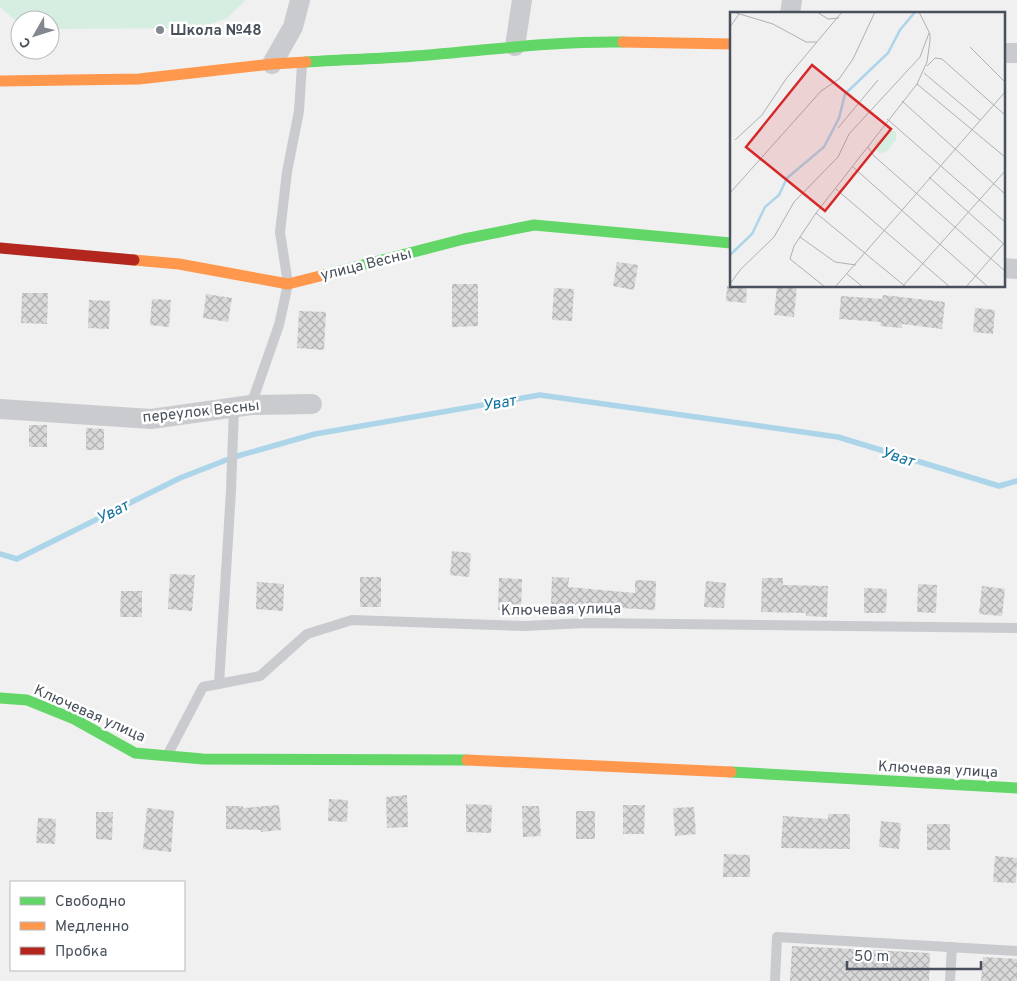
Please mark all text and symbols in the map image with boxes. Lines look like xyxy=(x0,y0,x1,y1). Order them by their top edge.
north arrow xyxy=(10,10,60,60)
inset map xyxy=(730,12,1004,288)
place label: Школа №48 xyxy=(170,22,262,41)
marker: Школа №48 xyxy=(154,24,166,36)
text: С xyxy=(17,33,35,51)
street label: улица Весны xyxy=(319,245,414,286)
water label: Уват xyxy=(481,391,520,417)
street label: переулок Весны xyxy=(142,397,261,428)
water label: Уват xyxy=(879,443,918,473)
water label: Уват xyxy=(93,495,134,529)
street label: Ключевая улица xyxy=(501,600,621,621)
street label: Ключевая улица xyxy=(31,681,148,747)
street label: Ключевая улица xyxy=(877,758,998,783)
legend xyxy=(10,881,185,971)
text: Свободно xyxy=(55,893,126,912)
text: Медленно xyxy=(55,918,129,937)
scale bar xyxy=(847,938,981,970)
text: Пробка xyxy=(55,943,107,962)
text: 50 m xyxy=(854,948,889,967)

